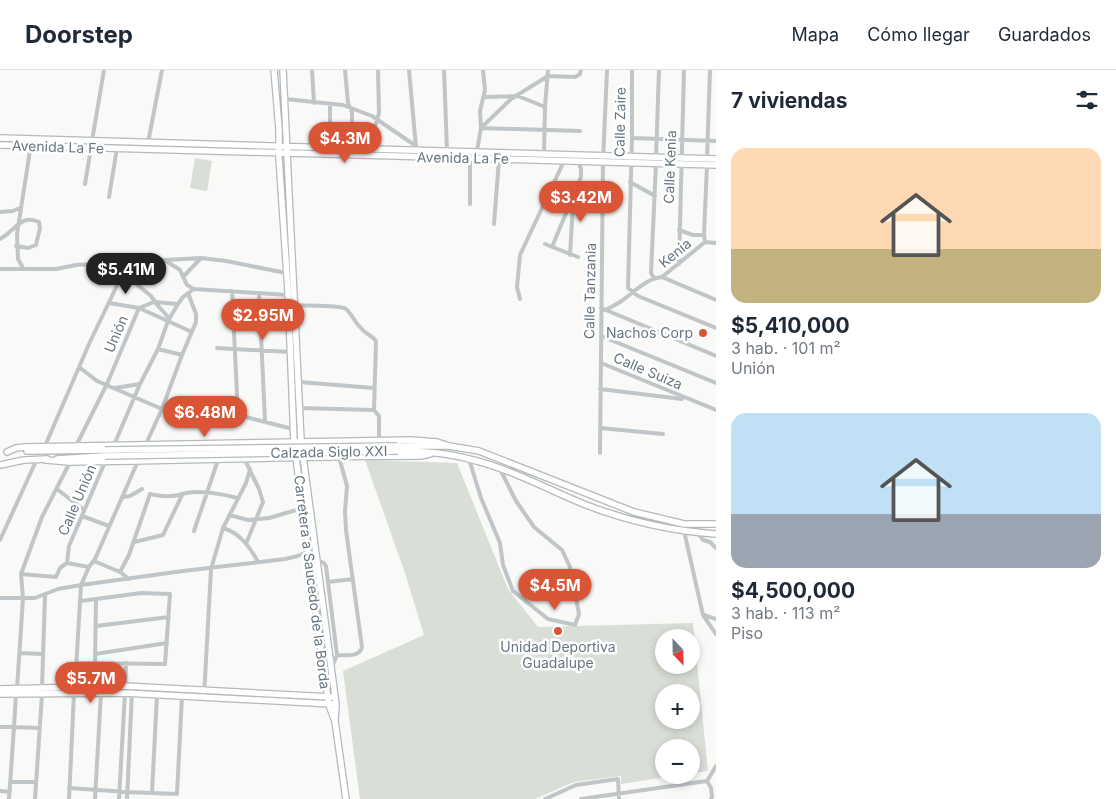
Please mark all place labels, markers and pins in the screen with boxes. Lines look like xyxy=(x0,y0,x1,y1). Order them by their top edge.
pin: $4.3M xyxy=(310,122,380,164)
pin: $3.42M xyxy=(540,180,622,223)
pin: $5.41M xyxy=(85,252,167,295)
pin: $2.95M xyxy=(222,298,304,341)
place label: Nachos Corp xyxy=(606,324,693,341)
marker: Nachos Corp xyxy=(697,327,709,339)
pin: $6.48M xyxy=(164,396,246,438)
pin: $4.5M xyxy=(520,568,590,611)
marker: Unidad Deportiva Guadalupe xyxy=(552,625,564,637)
place label: Unidad Deportiva Guadalupe xyxy=(500,638,616,671)
pin: $5.7M xyxy=(56,662,126,704)

